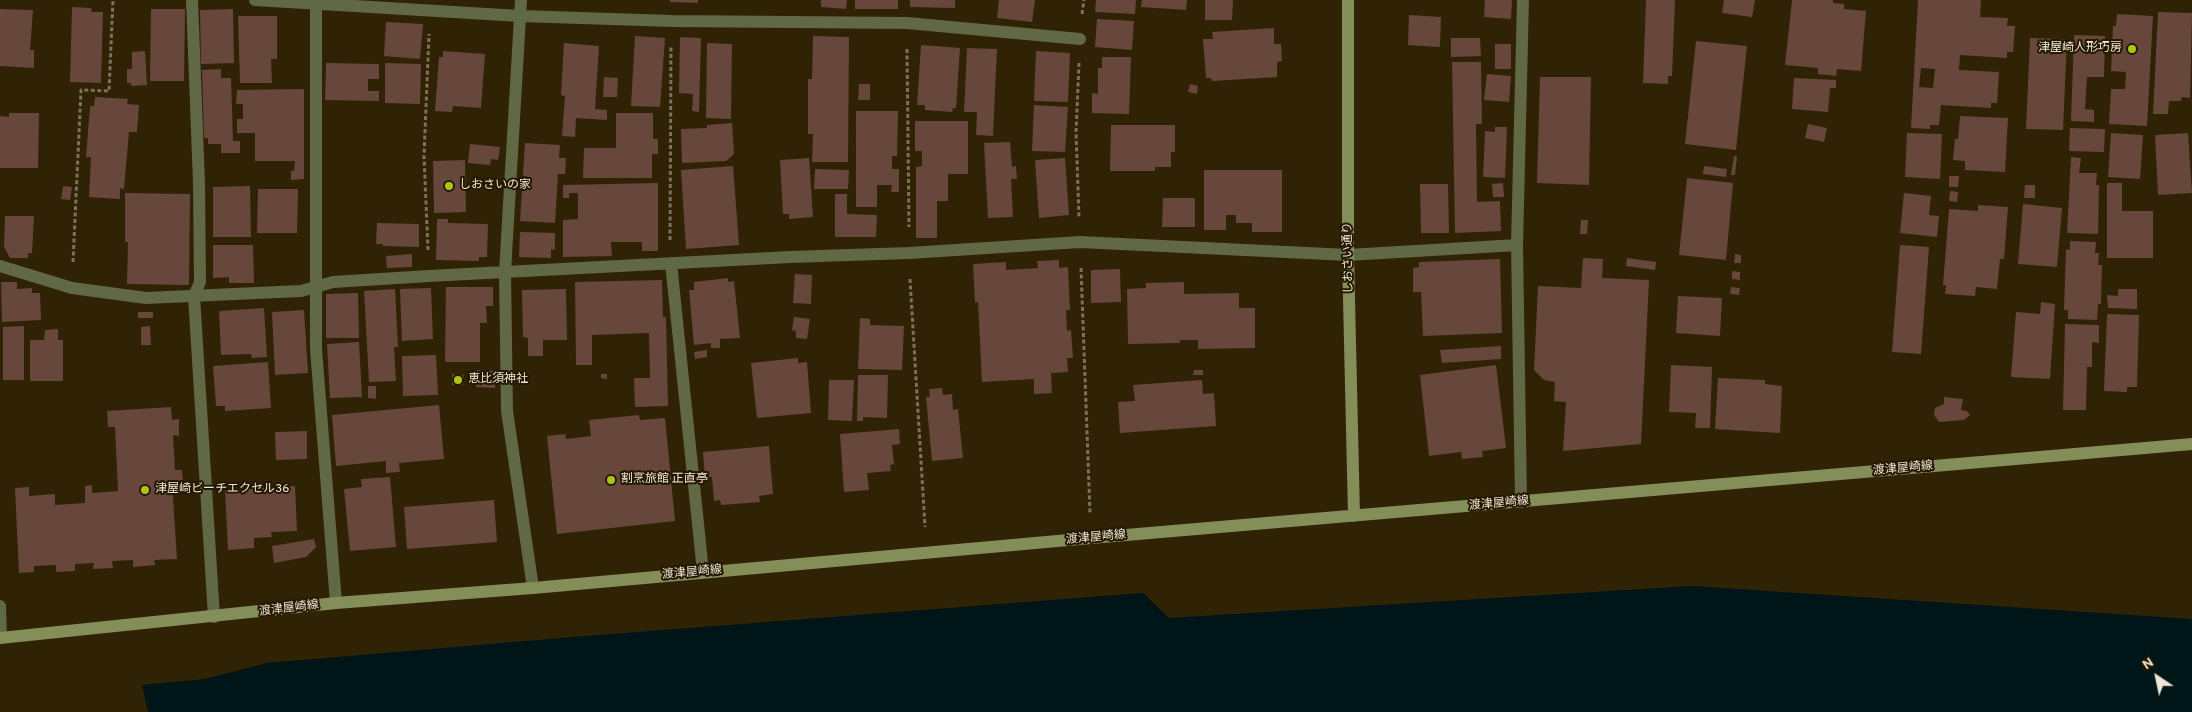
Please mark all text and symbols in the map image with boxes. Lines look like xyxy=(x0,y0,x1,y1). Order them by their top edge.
place label: 津屋崎人形巧房 xyxy=(2038,42,2122,56)
marker: 津屋崎人形巧房 xyxy=(2126,43,2138,55)
place label: しおさいの家 xyxy=(459,179,531,193)
marker: しおさいの家 xyxy=(443,180,455,192)
street label: しおさい通り xyxy=(1341,222,1357,294)
place label: 恵比須神社 xyxy=(468,373,528,387)
marker: 恵比須神社 xyxy=(452,374,464,386)
street label: 渡津屋崎線 xyxy=(1872,459,1934,479)
place label: 割烹旅館 正直亭 xyxy=(621,473,708,487)
marker: 割烹旅館 正直亭 xyxy=(605,474,617,486)
place label: 津屋崎ビーチエクセル36 xyxy=(155,483,289,497)
marker: 津屋崎ビーチエクセル36 xyxy=(139,484,151,496)
street label: 渡津屋崎線 xyxy=(1468,494,1530,514)
street label: 渡津屋崎線 xyxy=(1065,528,1127,548)
street label: 渡津屋崎線 xyxy=(661,563,723,583)
street label: 渡津屋崎線 xyxy=(258,598,320,620)
north arrow xyxy=(2132,652,2182,702)
text: N xyxy=(2139,654,2157,674)

